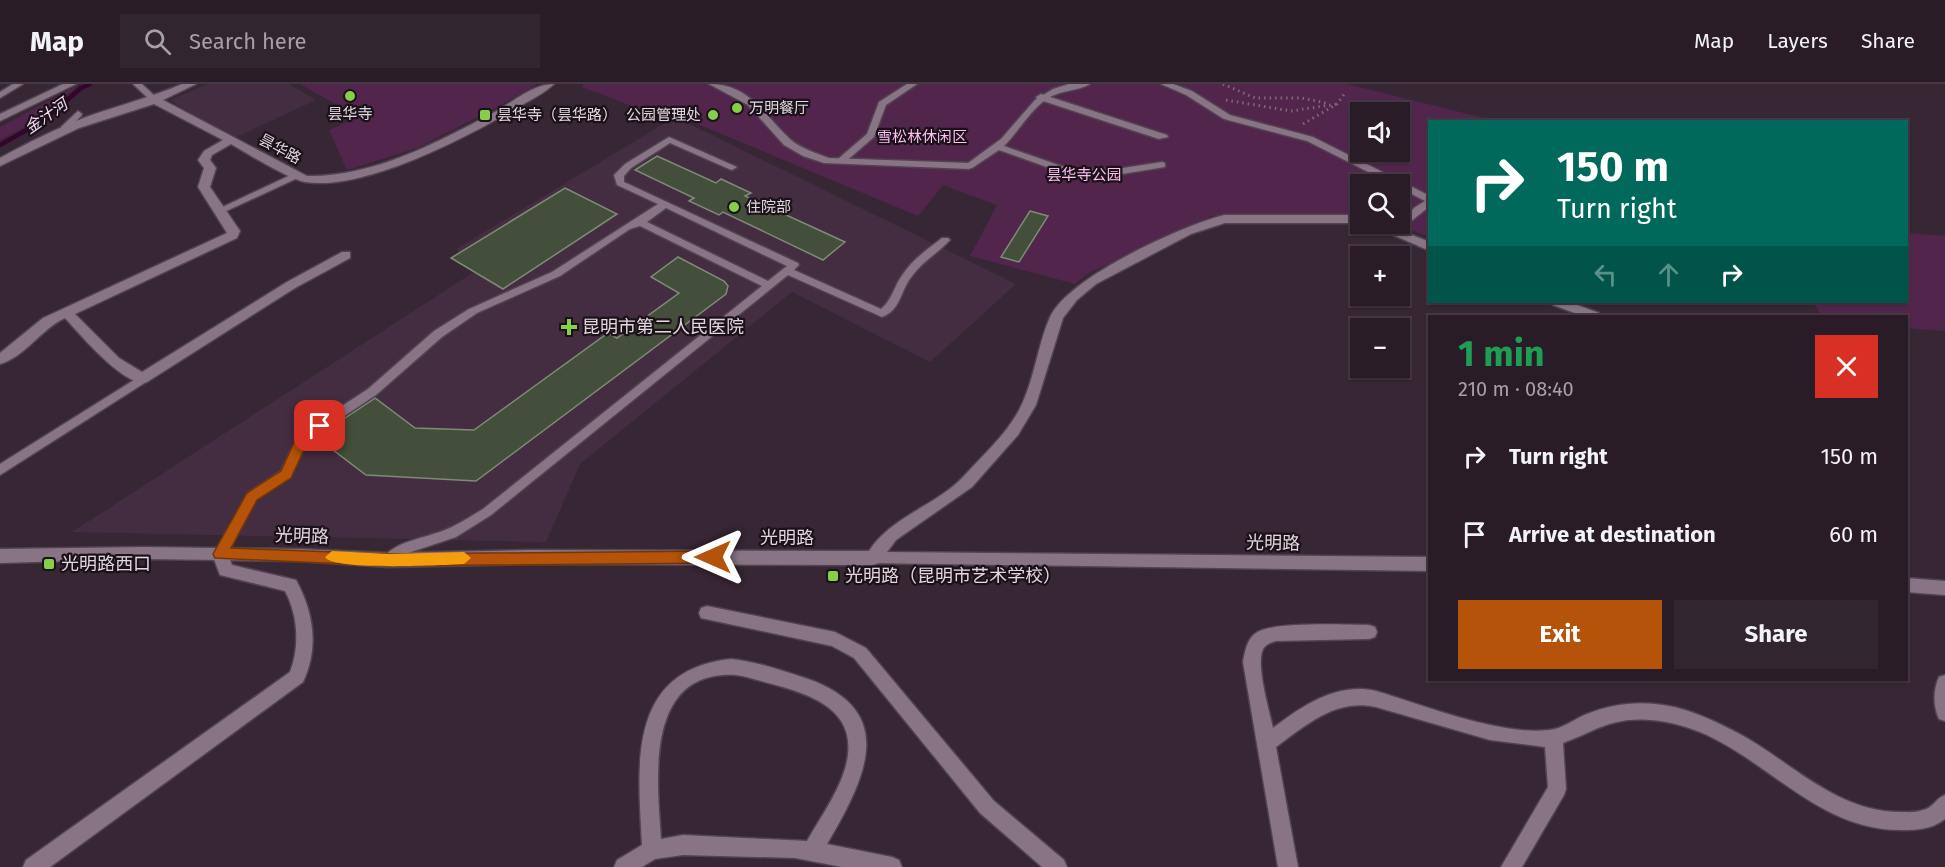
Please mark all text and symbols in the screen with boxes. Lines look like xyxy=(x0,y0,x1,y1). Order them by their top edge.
search box xyxy=(120,14,540,68)
text: Map xyxy=(30,25,84,58)
icon: search xyxy=(141,25,174,58)
text: Search here xyxy=(189,28,307,55)
text: Map xyxy=(1694,28,1734,54)
text: Layers xyxy=(1767,28,1828,54)
text: Share xyxy=(1861,28,1915,54)
marker: 昙华寺 xyxy=(343,89,357,103)
water label: 金汁河 xyxy=(21,93,74,138)
place label: 万明餐厅 xyxy=(749,99,809,117)
marker: 万明餐厅 xyxy=(730,101,744,115)
map controls xyxy=(1350,102,1410,378)
button: sound xyxy=(1350,102,1410,162)
place label: 昙华寺 xyxy=(327,105,373,123)
place label: 昙华寺（昙华路） xyxy=(497,106,617,124)
place label: 公园管理处 xyxy=(626,106,701,124)
marker: 昙华寺（昙华路） xyxy=(478,108,492,122)
marker: 公园管理处 xyxy=(706,108,720,122)
park label: 雪松林休闲区 xyxy=(877,128,967,146)
street label: 昙华路 xyxy=(256,130,304,168)
text: 150 m xyxy=(1557,142,1669,192)
icon: right xyxy=(1458,144,1536,222)
park label: 昙华寺公园 xyxy=(1046,166,1122,184)
button: search xyxy=(1350,174,1410,234)
text: Turn right xyxy=(1557,193,1677,225)
place label: 住院部 xyxy=(746,198,791,216)
marker: 住院部 xyxy=(727,200,741,214)
button: + xyxy=(1350,246,1410,306)
icon: left xyxy=(1589,258,1622,291)
icon: ahead xyxy=(1652,258,1685,291)
icon: right xyxy=(1715,258,1748,291)
place label: 昆明市第二人民医院 xyxy=(582,316,744,338)
marker: 昆明市第二人民医院 xyxy=(560,318,578,336)
button: − xyxy=(1350,318,1410,378)
text: 1 min xyxy=(1458,332,1545,376)
button: close xyxy=(1815,335,1878,398)
text: 210 m · 08:40 xyxy=(1458,377,1574,401)
pin xyxy=(294,400,345,451)
icon: arrive xyxy=(303,409,336,442)
icon: right xyxy=(1458,440,1491,473)
text: Turn right xyxy=(1509,443,1608,470)
text: 150 m xyxy=(1820,443,1878,470)
icon: arrive xyxy=(1458,518,1491,551)
text: Arrive at destination xyxy=(1509,521,1716,548)
text: 60 m xyxy=(1829,521,1878,548)
street label: 光明路 xyxy=(275,524,329,548)
position arrow xyxy=(681,525,745,589)
street label: 光明路 xyxy=(760,527,814,549)
street label: 光明路 xyxy=(1246,532,1300,554)
place label: 光明路西口 xyxy=(61,553,151,575)
marker: 光明路西口 xyxy=(42,557,56,571)
place label: 光明路（昆明市艺术学校） xyxy=(845,565,1061,587)
marker: 光明路（昆明市艺术学校） xyxy=(826,569,840,583)
button: Exit xyxy=(1458,600,1662,669)
button: Share xyxy=(1674,600,1878,669)

